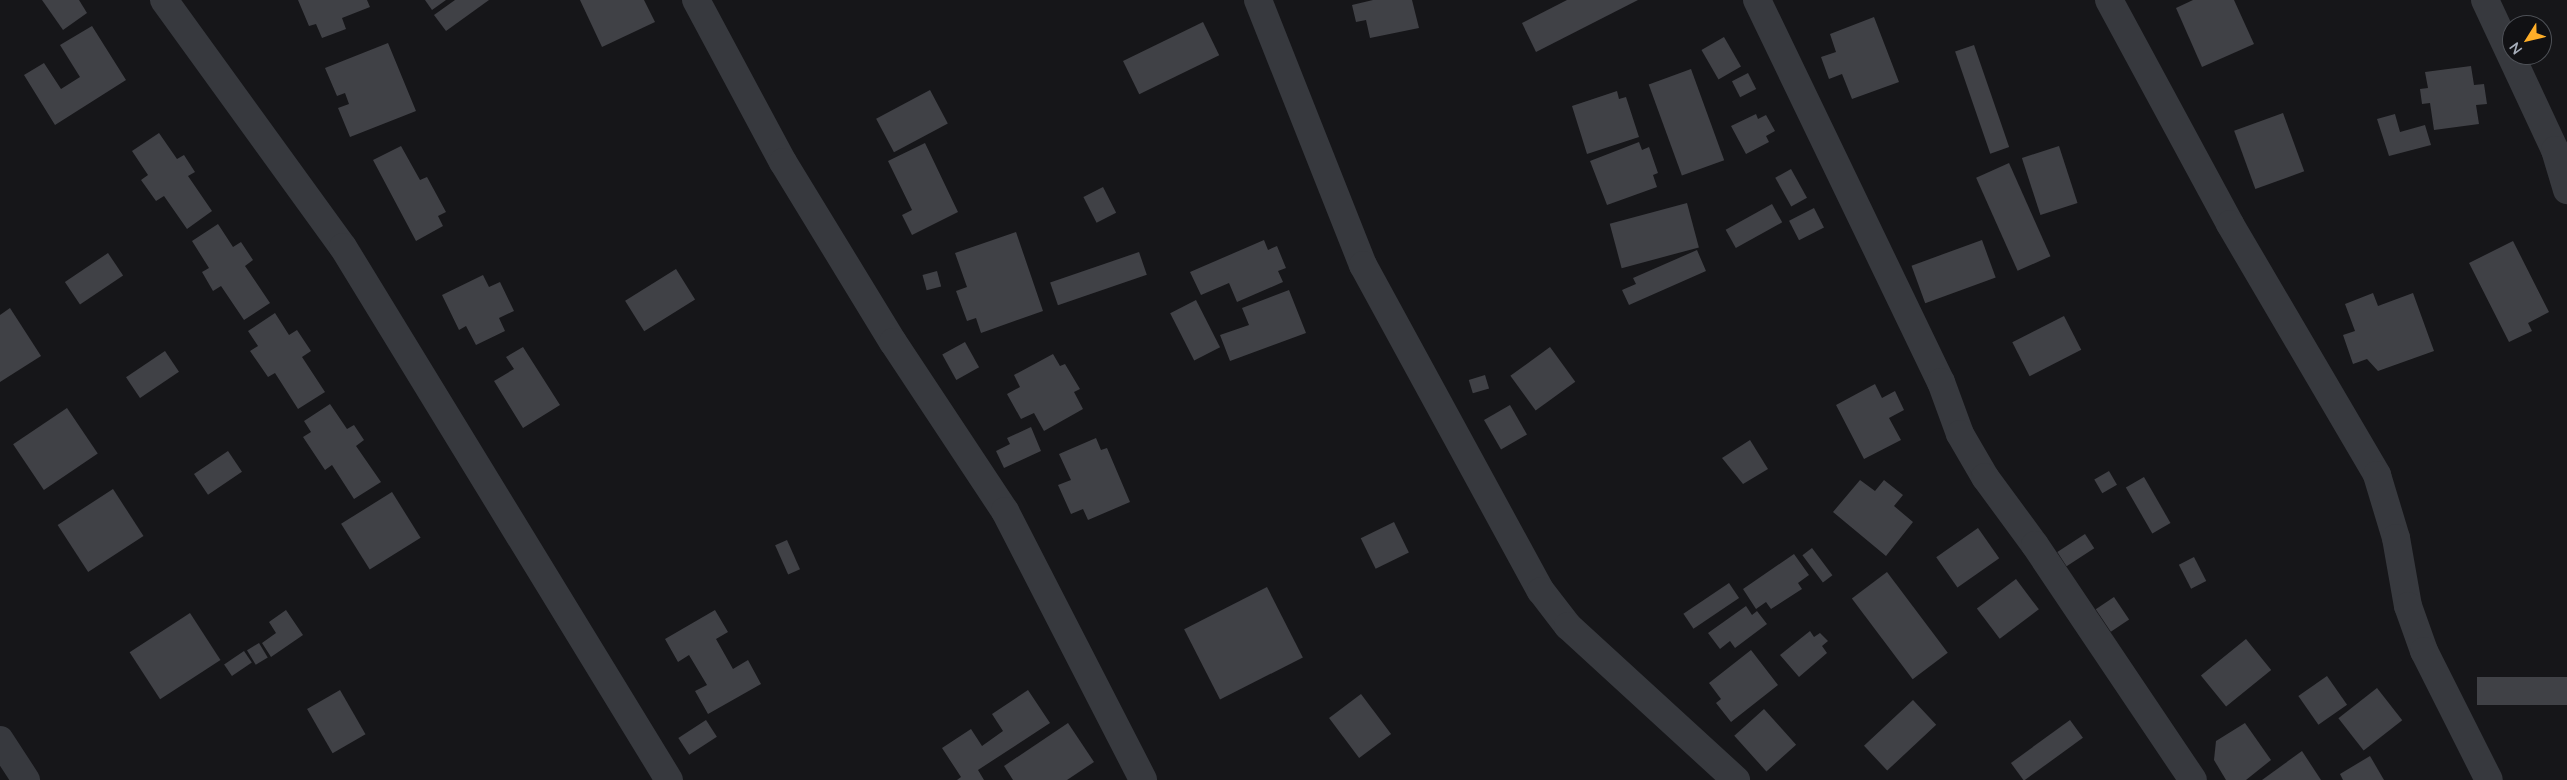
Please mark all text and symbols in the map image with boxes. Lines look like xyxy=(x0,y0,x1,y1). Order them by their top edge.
north arrow xyxy=(2502,15,2552,65)
text: N xyxy=(2505,39,2525,58)

